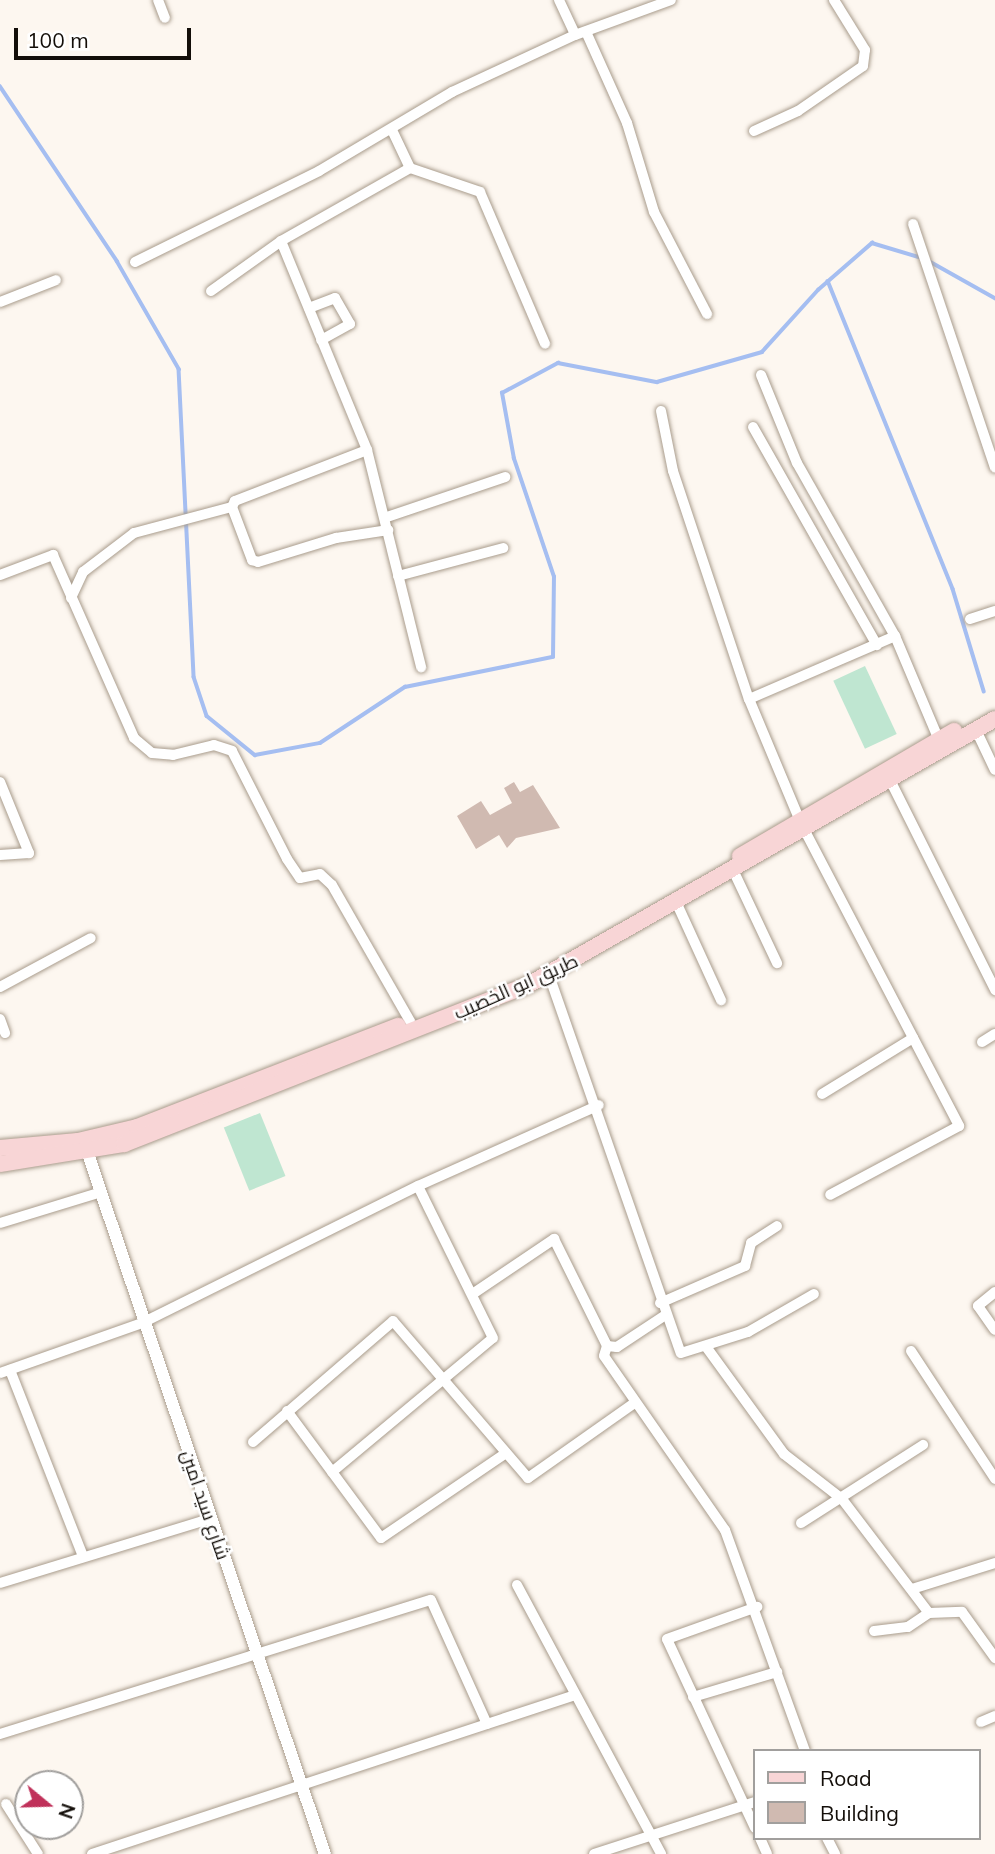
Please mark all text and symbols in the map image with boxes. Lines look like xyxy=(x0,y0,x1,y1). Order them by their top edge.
scale bar xyxy=(18,14,194,58)
text: 100 m xyxy=(27,27,89,53)
street label: طريق ابو الخصيب xyxy=(450,949,582,1025)
street label: شارع سيد امين xyxy=(176,1447,234,1563)
legend xyxy=(754,1749,981,1840)
text: Road xyxy=(820,1765,871,1791)
north arrow xyxy=(14,1770,84,1840)
text: N xyxy=(53,1800,81,1822)
text: Building xyxy=(820,1800,899,1826)

